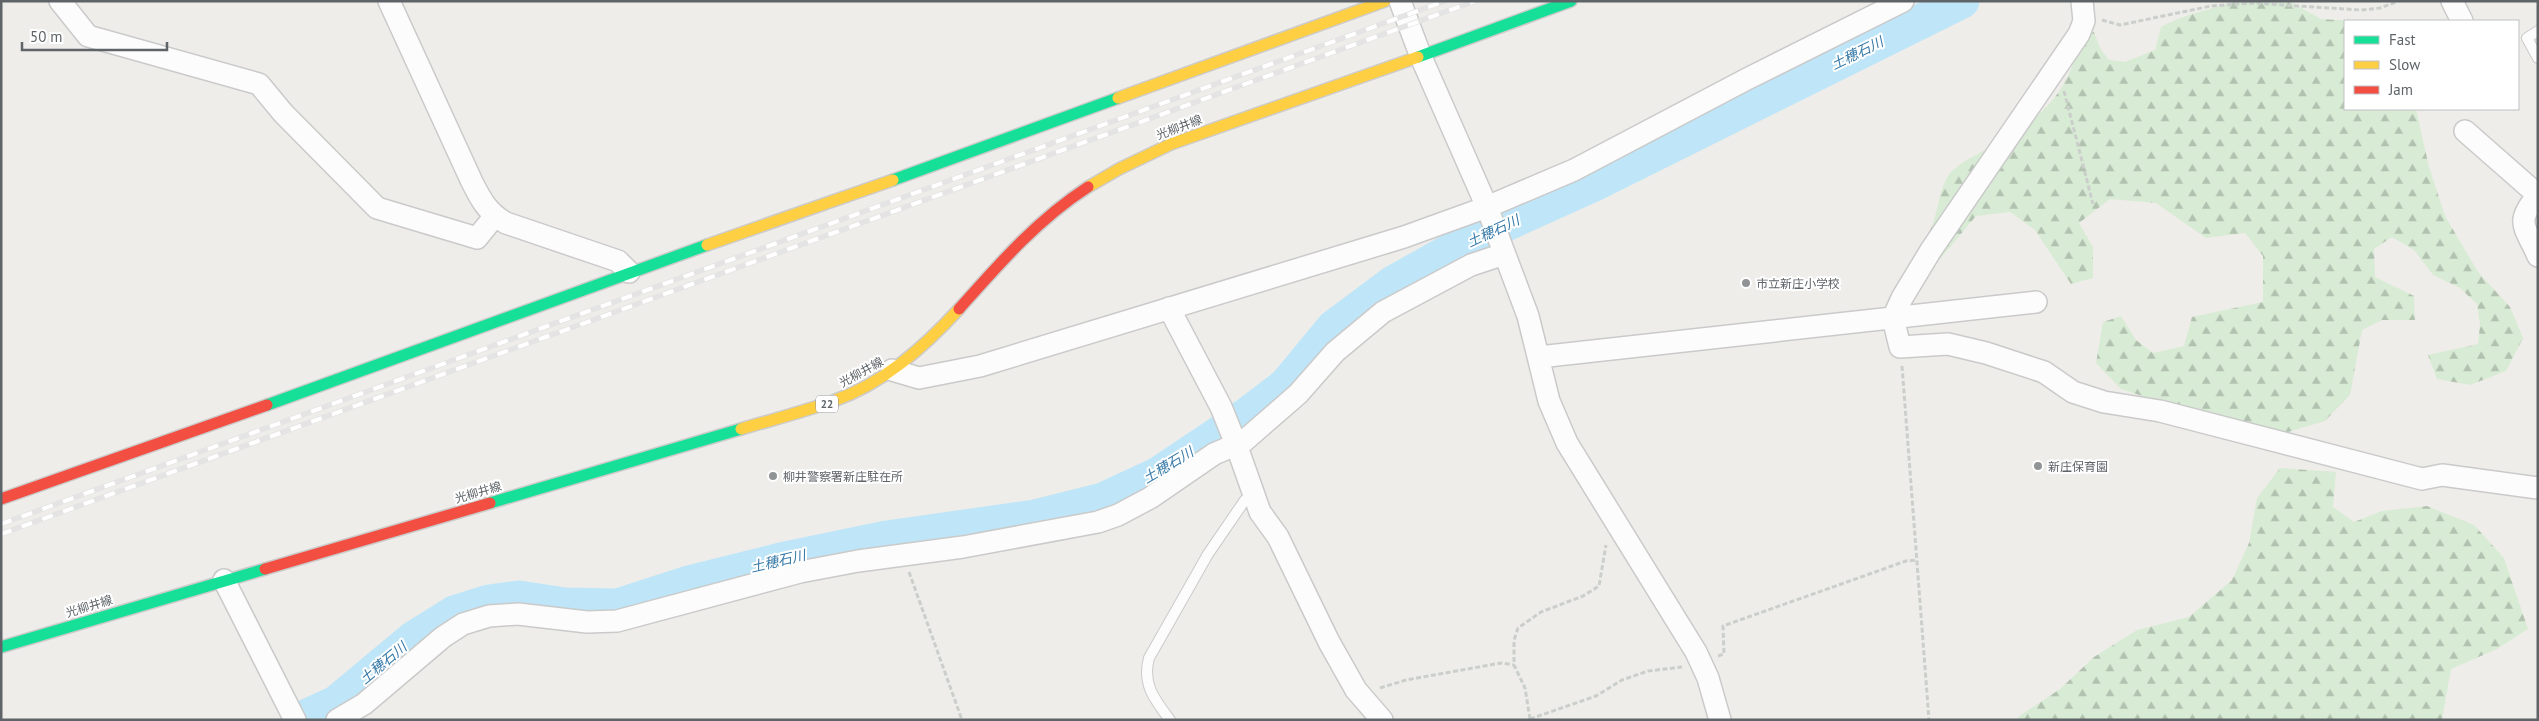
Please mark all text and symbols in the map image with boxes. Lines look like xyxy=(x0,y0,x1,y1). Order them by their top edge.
scale bar xyxy=(22,20,168,52)
legend xyxy=(2344,20,2519,110)
text: 50 m xyxy=(30,27,63,46)
text: Fast xyxy=(2389,30,2416,49)
water label: 土穂石川 xyxy=(1828,32,1888,73)
text: Slow xyxy=(2389,55,2420,74)
text: Jam xyxy=(2388,80,2413,99)
street label: 光柳井線 xyxy=(1154,111,1204,143)
water label: 土穂石川 xyxy=(1464,210,1524,251)
place label: 市立新庄小学校 xyxy=(1756,276,1840,291)
marker: 市立新庄小学校 xyxy=(1740,277,1752,289)
street label: 光柳井線 xyxy=(836,354,886,390)
road number: 22 xyxy=(816,396,838,412)
water label: 土穂石川 xyxy=(1139,442,1198,487)
place label: 新庄保育園 xyxy=(2048,459,2108,474)
marker: 新庄保育園 xyxy=(2032,460,2044,472)
place label: 柳井警察署新庄駐在所 xyxy=(783,469,903,484)
marker: 柳井警察署新庄駐在所 xyxy=(767,470,779,482)
street label: 光柳井線 xyxy=(453,478,503,506)
water label: 土穂石川 xyxy=(749,545,809,576)
street label: 光柳井線 xyxy=(64,592,114,620)
water label: 土穂石川 xyxy=(356,637,412,688)

